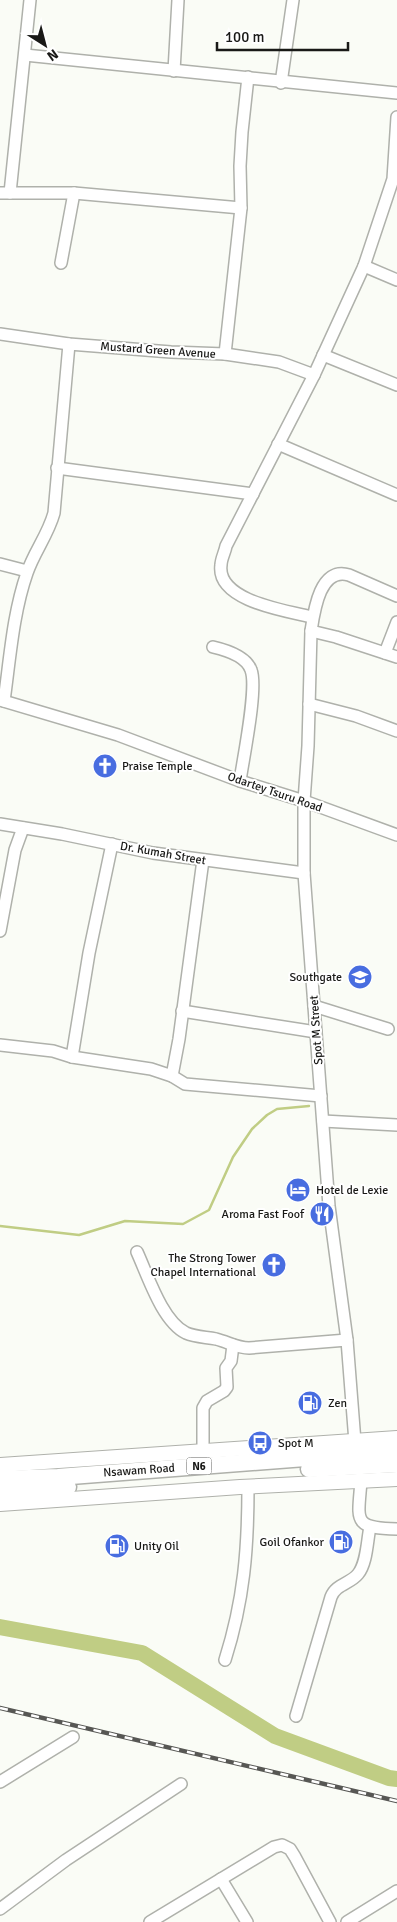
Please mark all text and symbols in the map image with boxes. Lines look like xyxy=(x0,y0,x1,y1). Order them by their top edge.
north arrow xyxy=(20,20,70,70)
scale bar xyxy=(217,20,348,52)
text: 100 m xyxy=(225,28,265,46)
text: N xyxy=(43,45,61,65)
street label: Mustard Green Avenue xyxy=(100,339,216,362)
church icon: Praise Temple xyxy=(92,753,118,779)
place label: Praise Temple xyxy=(122,759,192,774)
street label: Odartey Tsuru Road xyxy=(225,769,324,816)
street label: Dr. Kumah Street xyxy=(119,839,207,868)
school or university icon: Southgate xyxy=(347,964,373,990)
place label: Southgate xyxy=(289,970,342,985)
street label: Spot M Street xyxy=(307,995,326,1065)
hotel icon: Hotel de Lexie xyxy=(285,1177,311,1203)
place label: Hotel de Lexie xyxy=(316,1183,388,1198)
restaurant icon: Aroma Fast Foof xyxy=(309,1201,335,1227)
place label: Aroma Fast Foof xyxy=(222,1207,305,1222)
place label: The Strong Tower Chapel International xyxy=(151,1251,257,1280)
church icon: The Strong Tower Chapel International xyxy=(261,1252,287,1278)
fuel station icon: Zen xyxy=(297,1390,323,1416)
place label: Zen xyxy=(328,1396,347,1411)
bus stop icon: Spot M xyxy=(247,1430,273,1456)
place label: Spot M xyxy=(278,1436,314,1451)
road number: N6 xyxy=(186,1458,212,1474)
street label: Nsawam Road xyxy=(103,1461,175,1480)
fuel station icon: Goil Ofankor xyxy=(328,1529,354,1555)
fuel station icon: Unity Oil xyxy=(104,1533,130,1559)
place label: Goil Ofankor xyxy=(260,1535,325,1550)
place label: Unity Oil xyxy=(134,1539,179,1554)

